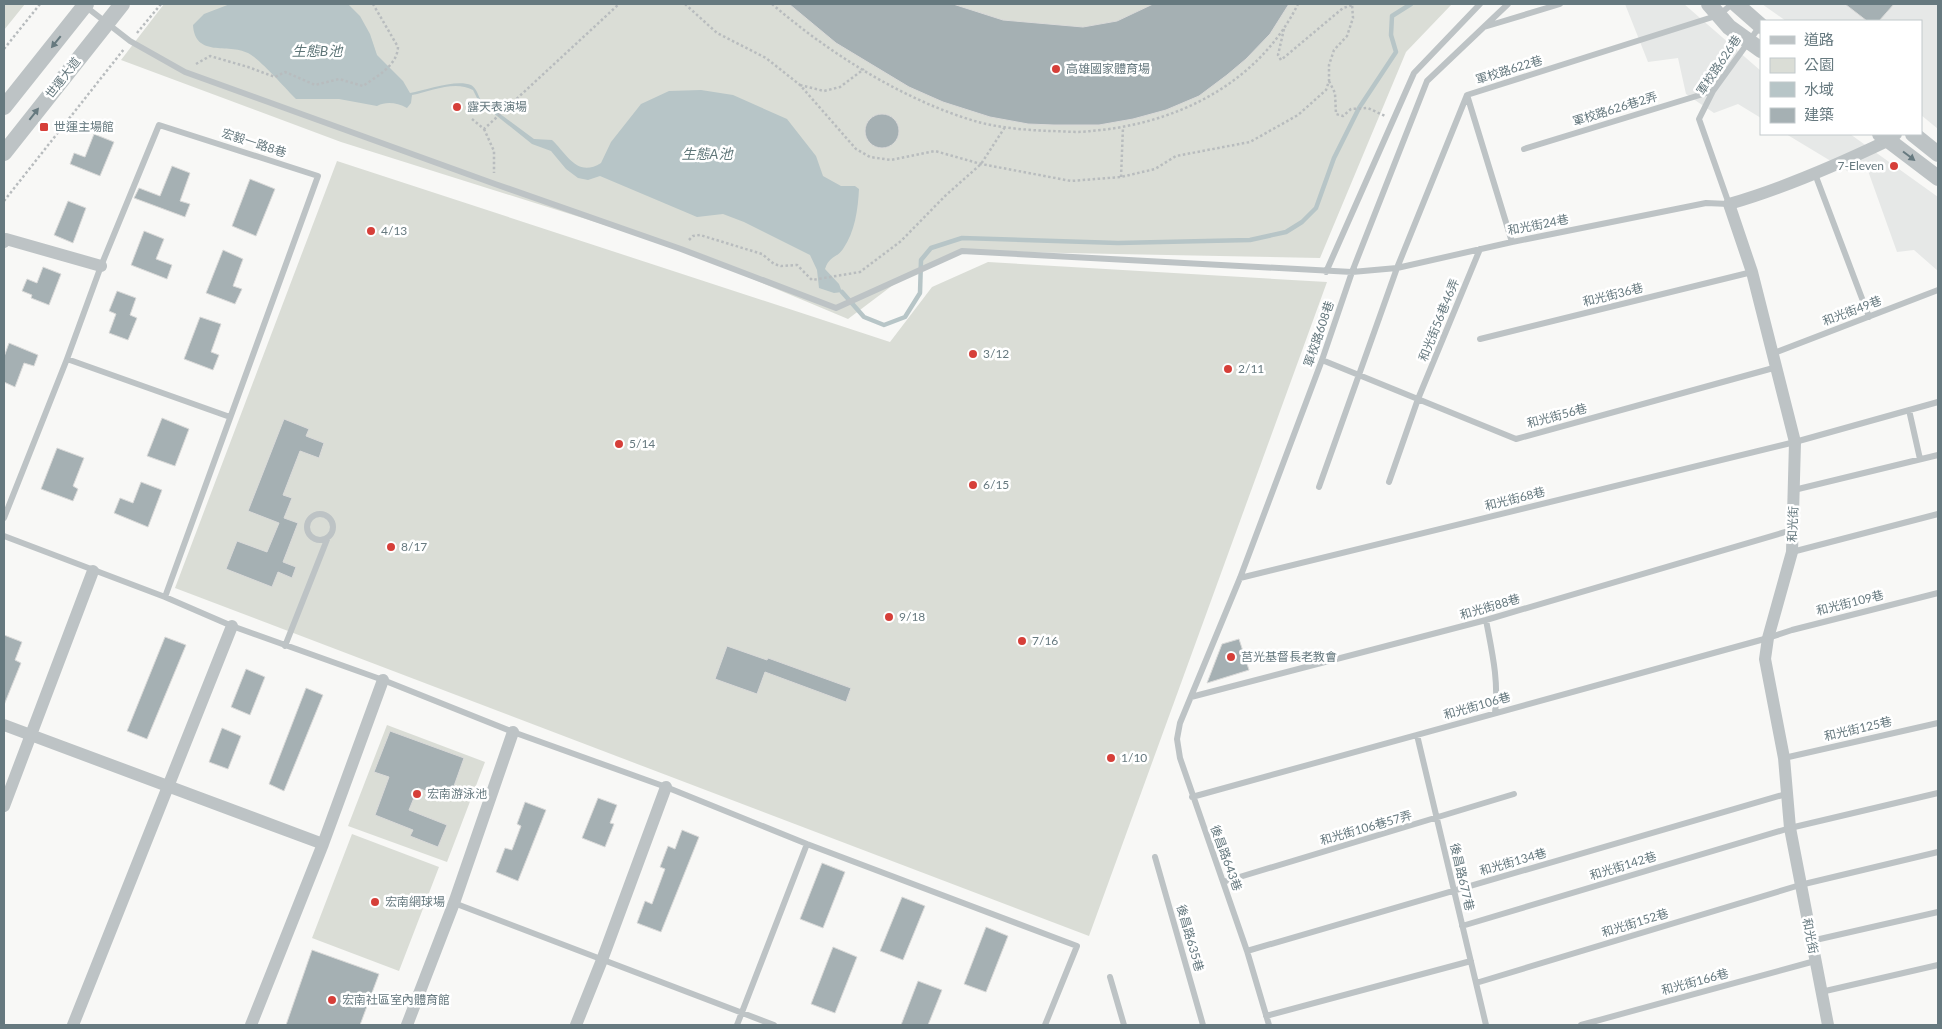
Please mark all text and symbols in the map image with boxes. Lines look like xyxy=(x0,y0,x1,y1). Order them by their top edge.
legend xyxy=(1760,20,1922,135)
text: 道路 xyxy=(1804,30,1834,48)
street label: 軍校路626巷 xyxy=(1693,32,1744,97)
one-way arrow xyxy=(50,35,61,48)
water label: 生態B池 xyxy=(292,42,344,59)
street label: 軍校路622巷 xyxy=(1474,52,1544,87)
street label: 世運大道 xyxy=(42,54,83,101)
text: 公園 xyxy=(1804,55,1834,73)
place label: 高雄國家體育場 xyxy=(1066,61,1150,76)
marker: 高雄國家體育場 xyxy=(1050,63,1062,75)
text: 水域 xyxy=(1804,80,1834,98)
street label: 軍校路626巷2弄 xyxy=(1571,89,1659,129)
place label: 露天表演場 xyxy=(467,99,527,114)
marker: 露天表演場 xyxy=(451,101,463,113)
text: 建築 xyxy=(1804,105,1834,123)
one-way arrow xyxy=(29,108,39,121)
place label: 世運主場館 xyxy=(54,119,114,134)
marker: 世運主場館 xyxy=(38,121,50,133)
street label: 宏毅一路8巷 xyxy=(220,125,288,160)
water label: 生態A池 xyxy=(682,145,734,162)
one-way arrow xyxy=(1902,150,1915,161)
place label: 7-Eleven xyxy=(1838,158,1884,173)
marker: 7-Eleven xyxy=(1888,160,1900,172)
street label: 和光街24巷 xyxy=(1506,211,1570,238)
place label: 4/13 xyxy=(381,223,407,238)
marker: 4/13 xyxy=(365,225,377,237)
street label: 和光街56巷46弄 xyxy=(1415,276,1462,363)
street label: 和光街36巷 xyxy=(1581,280,1645,309)
street label: 和光街49巷 xyxy=(1820,292,1883,329)
street label: 軍校路608巷 xyxy=(1300,299,1337,369)
place label: 3/12 xyxy=(983,346,1009,361)
marker: 3/12 xyxy=(967,348,979,360)
place label: 2/11 xyxy=(1238,361,1264,376)
marker: 2/11 xyxy=(1222,363,1234,375)
street label: 和光街56巷 xyxy=(1525,400,1589,431)
place label: 5/14 xyxy=(629,436,655,451)
marker: 5/14 xyxy=(613,438,625,450)
place label: 6/15 xyxy=(983,477,1009,492)
marker: 6/15 xyxy=(967,479,979,491)
street label: 和光街68巷 xyxy=(1483,484,1547,513)
street label: 和光街 xyxy=(1784,506,1801,542)
place label: 8/17 xyxy=(401,539,427,554)
marker: 8/17 xyxy=(385,541,397,553)
street label: 和光街109巷 xyxy=(1815,587,1885,618)
street label: 和光街88巷 xyxy=(1458,591,1522,622)
place label: 9/18 xyxy=(899,609,925,624)
marker: 9/18 xyxy=(883,611,895,623)
place label: 7/16 xyxy=(1032,633,1058,648)
marker: 7/16 xyxy=(1016,635,1028,647)
place label: 莒光基督長老教會 xyxy=(1241,649,1337,664)
marker: 莒光基督長老教會 xyxy=(1225,651,1237,663)
street label: 和光街106巷 xyxy=(1442,689,1512,722)
street label: 和光街125巷 xyxy=(1823,713,1893,744)
place label: 1/10 xyxy=(1121,750,1147,765)
marker: 1/10 xyxy=(1105,752,1117,764)
place label: 宏南游泳池 xyxy=(427,786,487,801)
marker: 宏南游泳池 xyxy=(411,788,423,800)
street label: 和光街106巷57弄 xyxy=(1318,807,1413,848)
street label: 後昌路643巷 xyxy=(1208,823,1245,893)
street label: 後昌路677巷 xyxy=(1447,842,1478,912)
street label: 和光街134巷 xyxy=(1478,845,1548,878)
street label: 和光街142巷 xyxy=(1588,848,1658,883)
place label: 宏南網球場 xyxy=(385,894,445,909)
marker: 宏南網球場 xyxy=(369,896,381,908)
street label: 後昌路635巷 xyxy=(1174,903,1207,973)
street label: 和光街152巷 xyxy=(1600,905,1670,940)
street label: 和光街 xyxy=(1800,917,1821,955)
street label: 和光街166巷 xyxy=(1660,965,1730,998)
place label: 宏南社區室內體育館 xyxy=(342,992,450,1007)
marker: 宏南社區室內體育館 xyxy=(326,994,338,1006)

